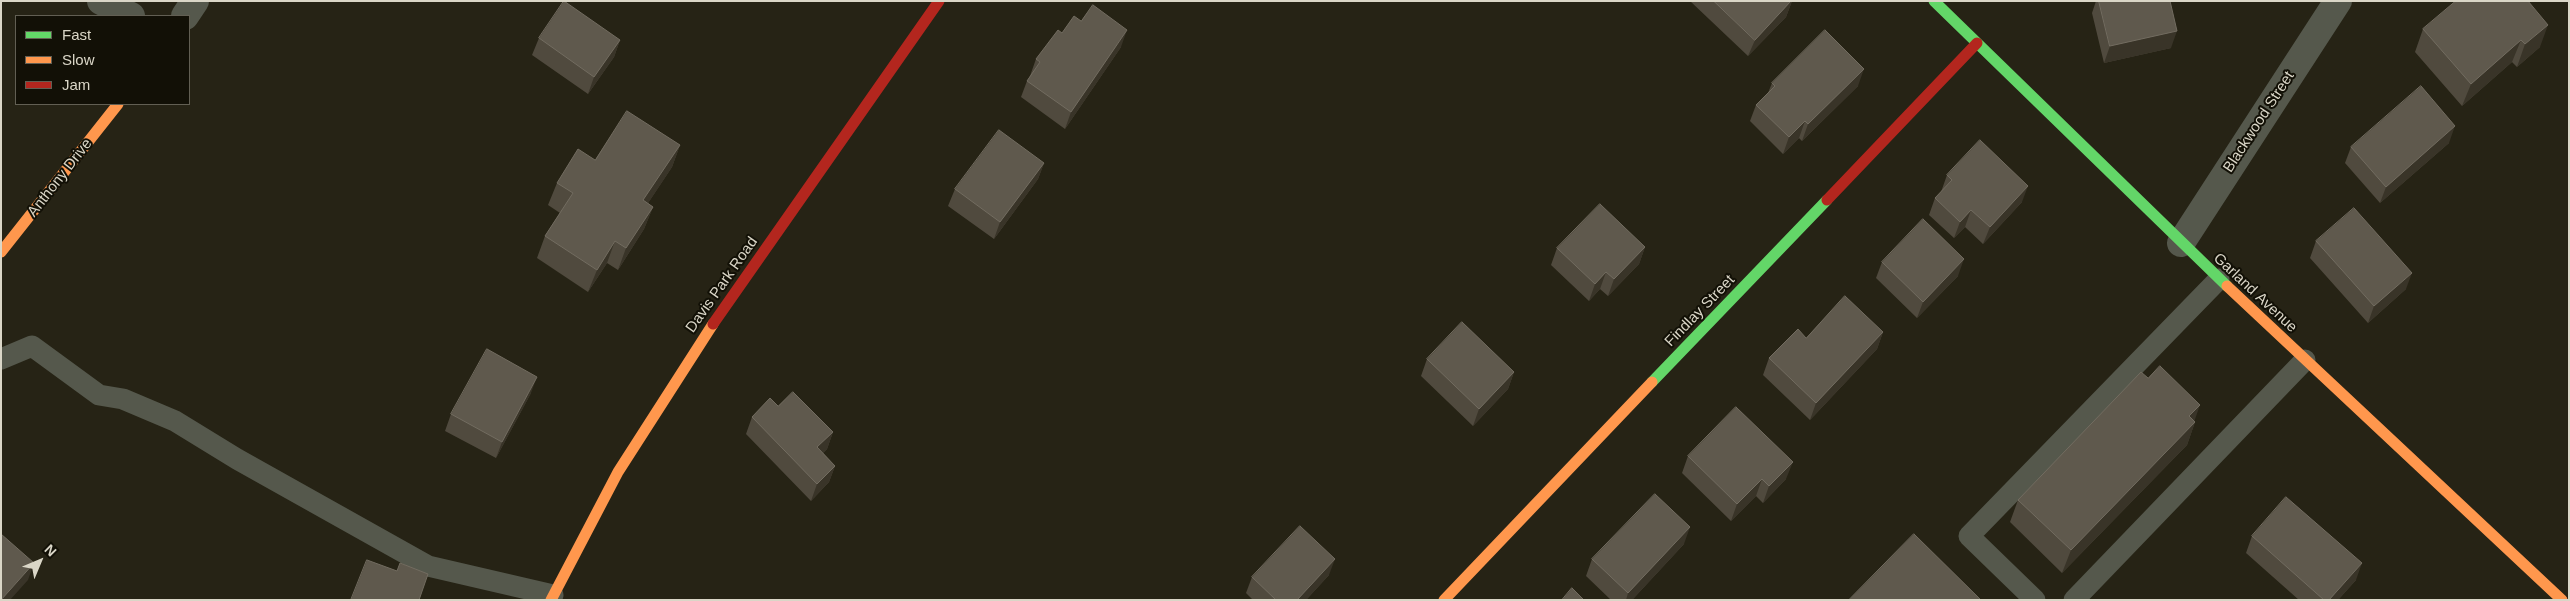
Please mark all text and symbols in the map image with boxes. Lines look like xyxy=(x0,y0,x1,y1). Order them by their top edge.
legend xyxy=(15,15,190,105)
text: Fast xyxy=(62,26,91,43)
text: Slow xyxy=(62,51,95,68)
street label: Blackwood Street xyxy=(2220,68,2298,176)
text: Jam xyxy=(62,76,90,93)
street label: Anthony Drive xyxy=(24,135,96,221)
street label: Davis Park Road xyxy=(682,234,762,336)
street label: Garland Avenue xyxy=(2209,250,2301,336)
street label: Findlay Street xyxy=(1661,271,1739,351)
north arrow xyxy=(15,536,65,586)
text: N xyxy=(41,541,60,560)

